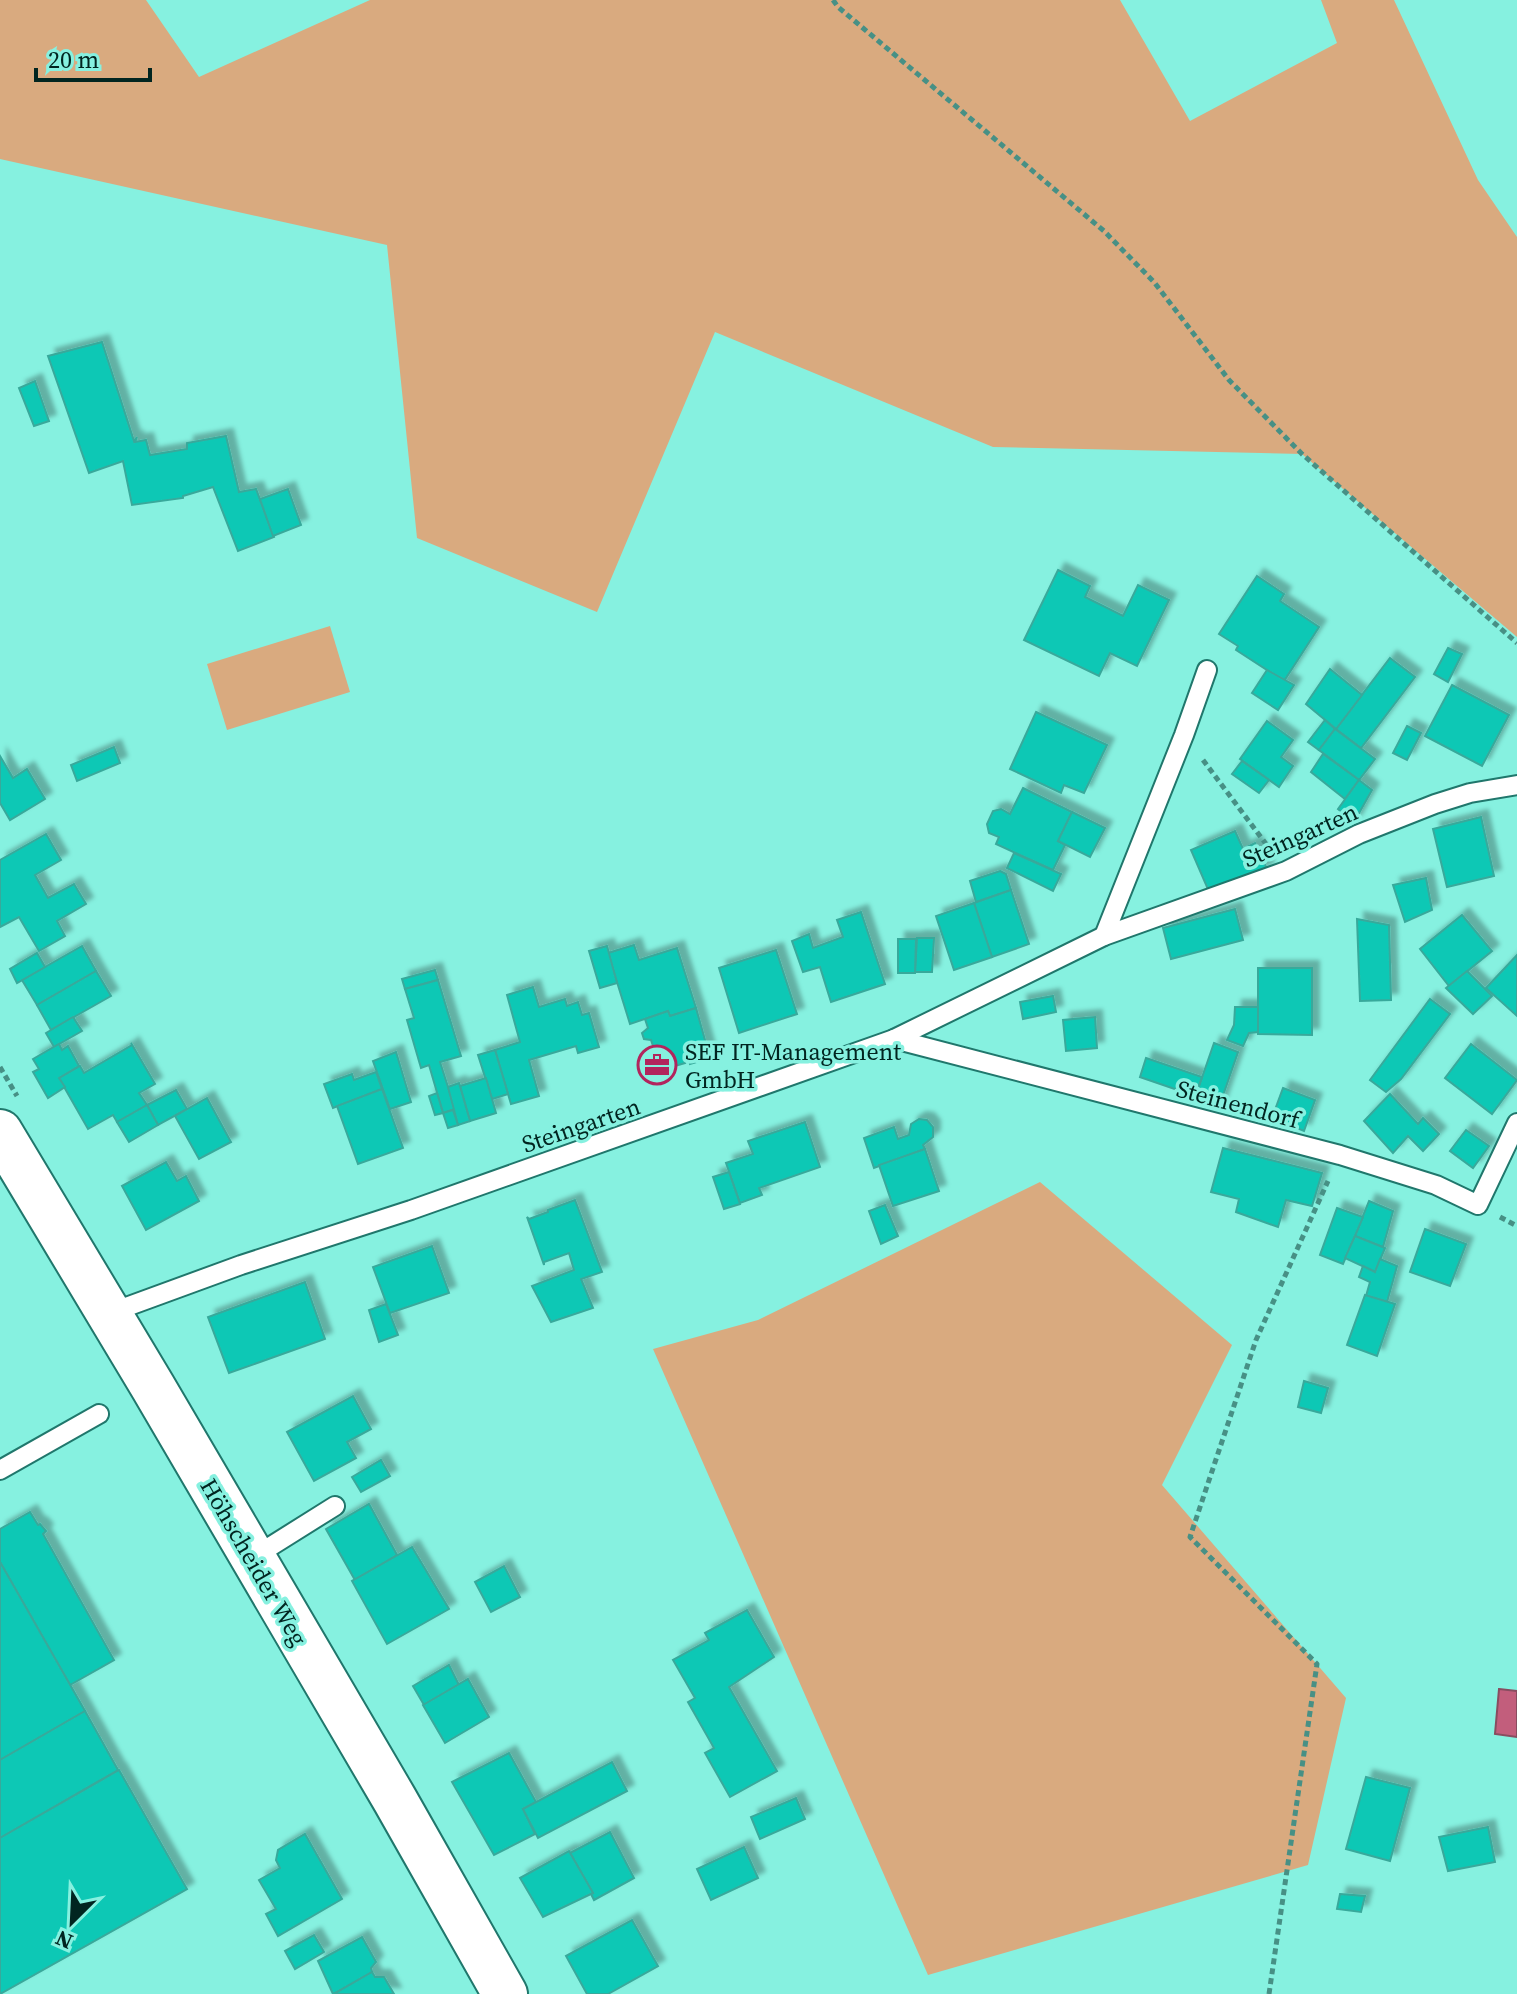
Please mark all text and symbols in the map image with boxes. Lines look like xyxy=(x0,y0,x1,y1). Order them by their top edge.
scale bar xyxy=(36,32,150,82)
text: 20 m xyxy=(48,43,99,76)
street label: Steingarten xyxy=(1237,795,1363,875)
place label: SEF IT-Management GmbH xyxy=(685,1035,901,1096)
office icon: SEF IT-Management GmbH xyxy=(636,1044,678,1086)
street label: Steinendorf xyxy=(1173,1072,1306,1137)
street label: Steingarten xyxy=(517,1089,645,1161)
street label: Höhscheider Weg xyxy=(193,1472,315,1652)
north arrow xyxy=(32,1882,112,1962)
text: N xyxy=(50,1923,77,1957)

